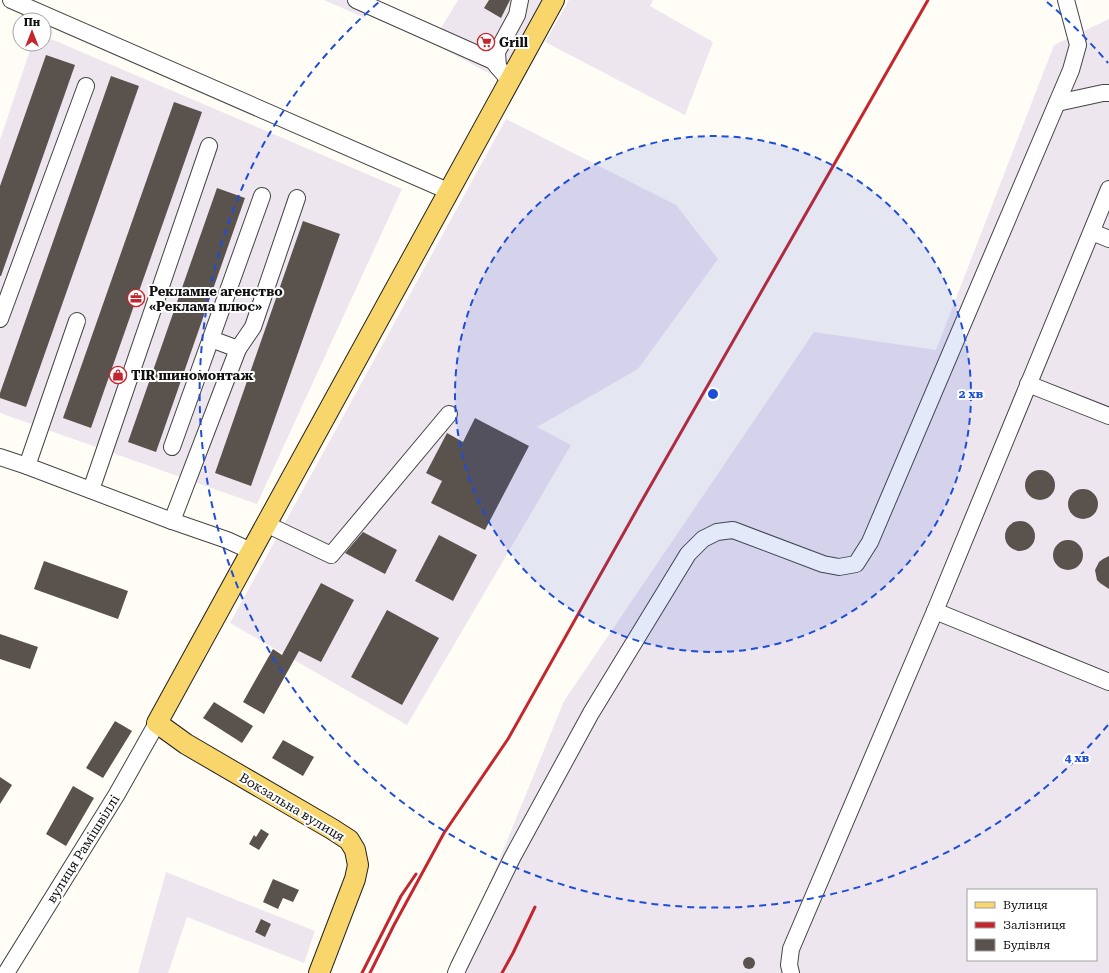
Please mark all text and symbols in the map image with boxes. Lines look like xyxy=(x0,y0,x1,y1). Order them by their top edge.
north arrow xyxy=(12,12,52,52)
text: Пн xyxy=(24,16,41,29)
supermarket icon: Grill xyxy=(476,32,496,52)
place label: Grill xyxy=(499,35,529,50)
place label: Рекламне агенство «Реклама плюс» xyxy=(149,284,283,314)
office icon: Рекламне агенство «Реклама плюс» xyxy=(126,288,146,308)
shop icon: TIR шиномонтаж xyxy=(108,365,128,385)
place label: TIR шиномонтаж xyxy=(131,368,254,383)
centre of rings xyxy=(706,387,720,401)
text: 2 хв xyxy=(959,387,984,401)
text: 4 хв xyxy=(1065,751,1090,765)
street label: Вокзальна вулиця xyxy=(237,770,347,844)
street label: вулиця Рамішвіллі xyxy=(44,792,122,906)
legend xyxy=(967,889,1097,961)
text: Вулиця xyxy=(1003,898,1048,912)
text: Залізниця xyxy=(1003,918,1066,932)
text: Будівля xyxy=(1003,938,1050,952)

